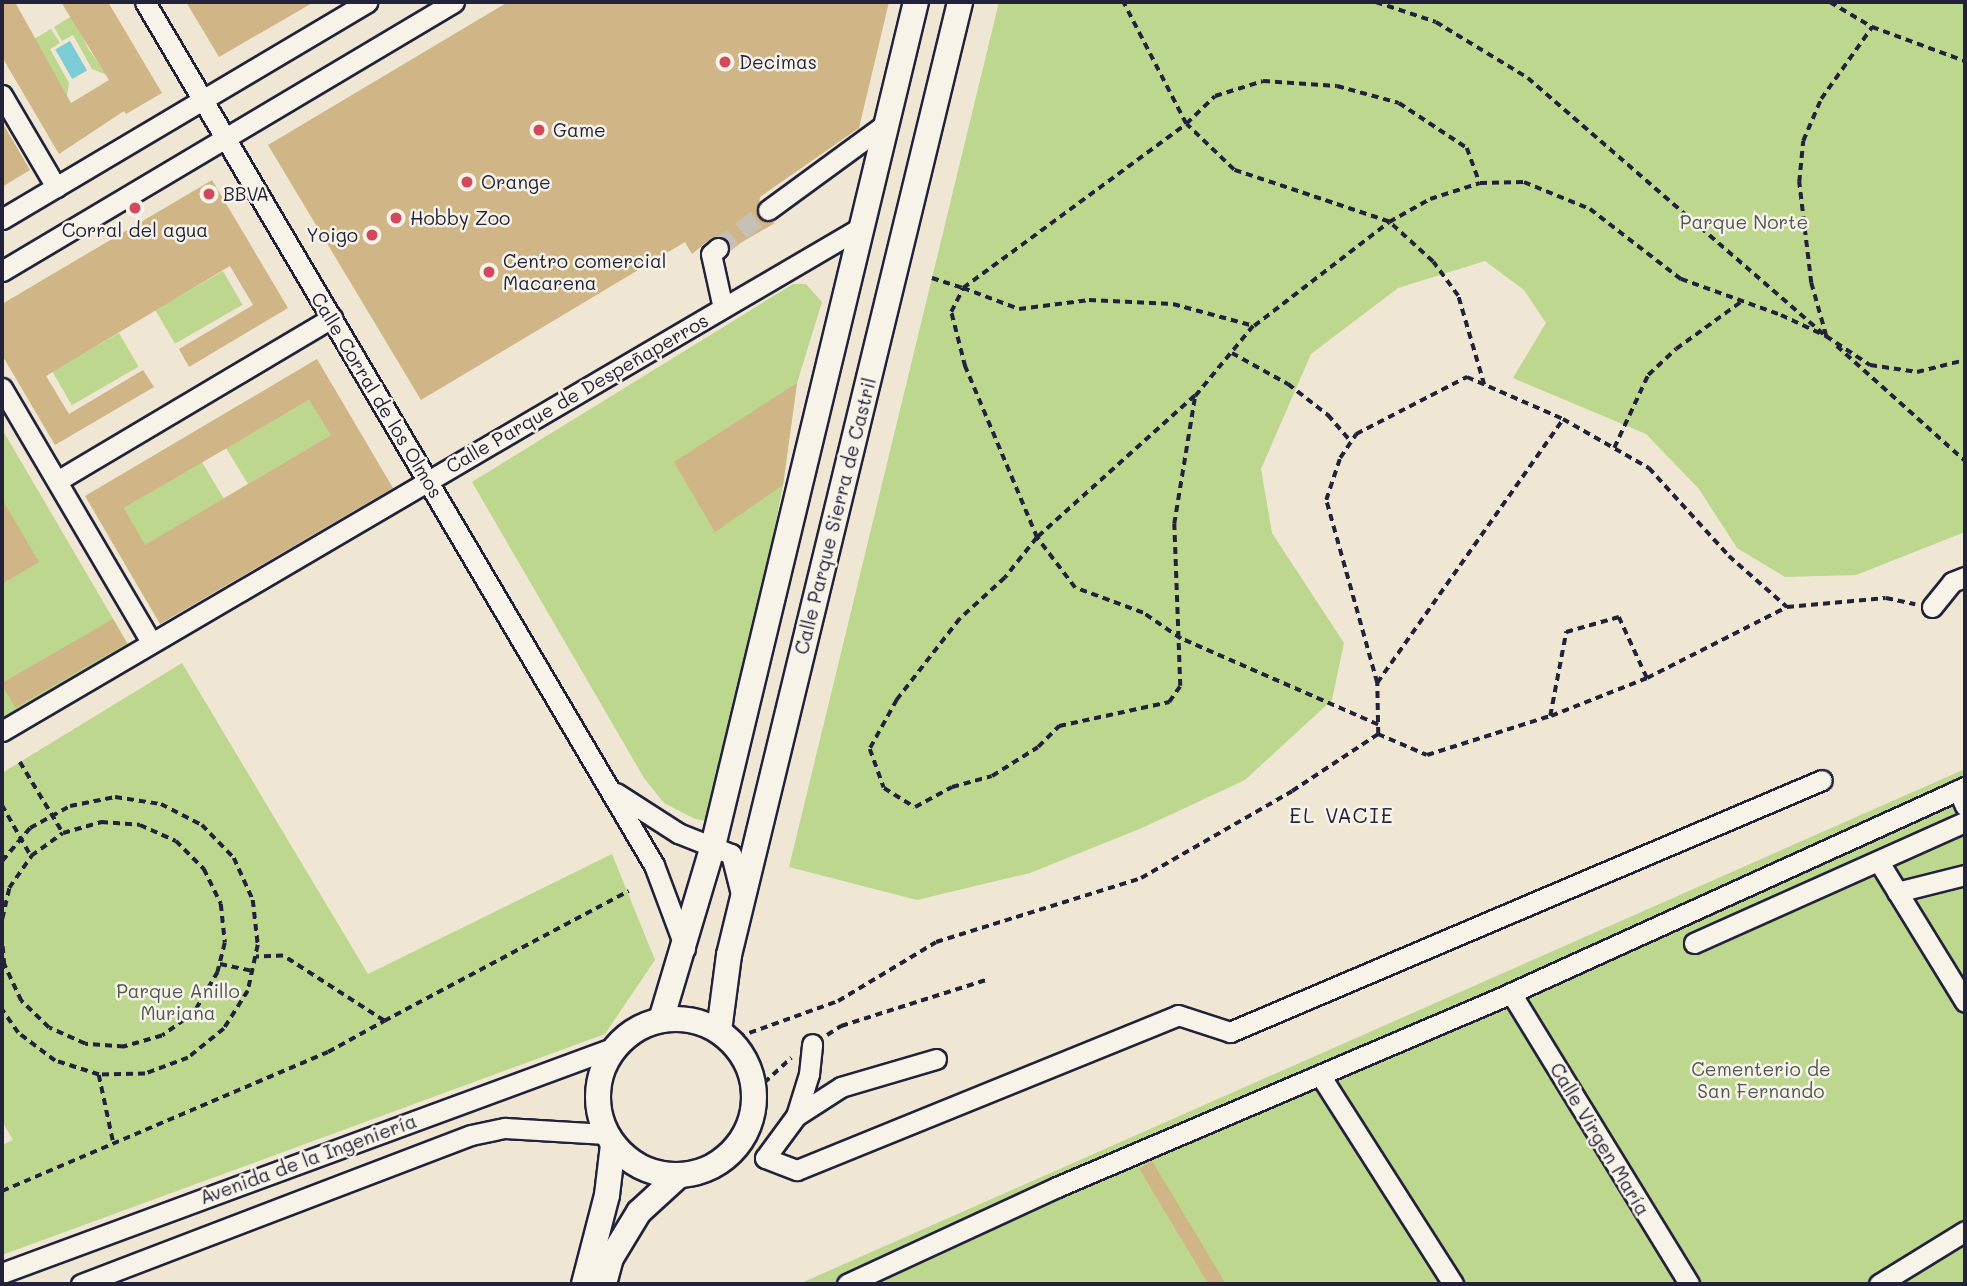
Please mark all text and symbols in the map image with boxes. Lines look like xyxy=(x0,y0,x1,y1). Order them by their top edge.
place label: Decimas xyxy=(739,51,817,73)
marker: Decimas xyxy=(717,54,733,70)
place label: Game xyxy=(553,119,606,141)
marker: Game xyxy=(531,122,547,138)
place label: Orange xyxy=(481,171,551,193)
marker: Orange xyxy=(459,174,475,190)
place label: BBVA xyxy=(223,183,269,205)
marker: BBVA xyxy=(201,186,217,202)
marker: Corral del agua xyxy=(127,200,143,216)
place label: Hobby Zoo xyxy=(410,207,510,229)
marker: Hobby Zoo xyxy=(388,210,404,226)
park label: Parque Norte xyxy=(1680,211,1808,233)
place label: Corral del agua xyxy=(62,219,208,241)
place label: Yoigo xyxy=(306,224,358,246)
marker: Yoigo xyxy=(364,227,380,243)
place label: Centro comercial Macarena xyxy=(503,250,667,294)
marker: Centro comercial Macarena xyxy=(481,264,497,280)
street label: Calle Corral de los Olmos xyxy=(306,288,448,502)
street label: Calle Parque de Despeñaperros xyxy=(442,308,712,478)
street label: Calle Parque Sierra de Castril xyxy=(790,375,880,657)
district label: EL VACIE xyxy=(1290,802,1394,828)
park label: Parque Anillo Muriana xyxy=(116,980,240,1024)
park label: Cementerio de San Fernando xyxy=(1691,1058,1831,1102)
street label: Calle Virgen María xyxy=(1545,1059,1655,1219)
street label: Avenida de la Ingeniería xyxy=(197,1109,419,1209)

